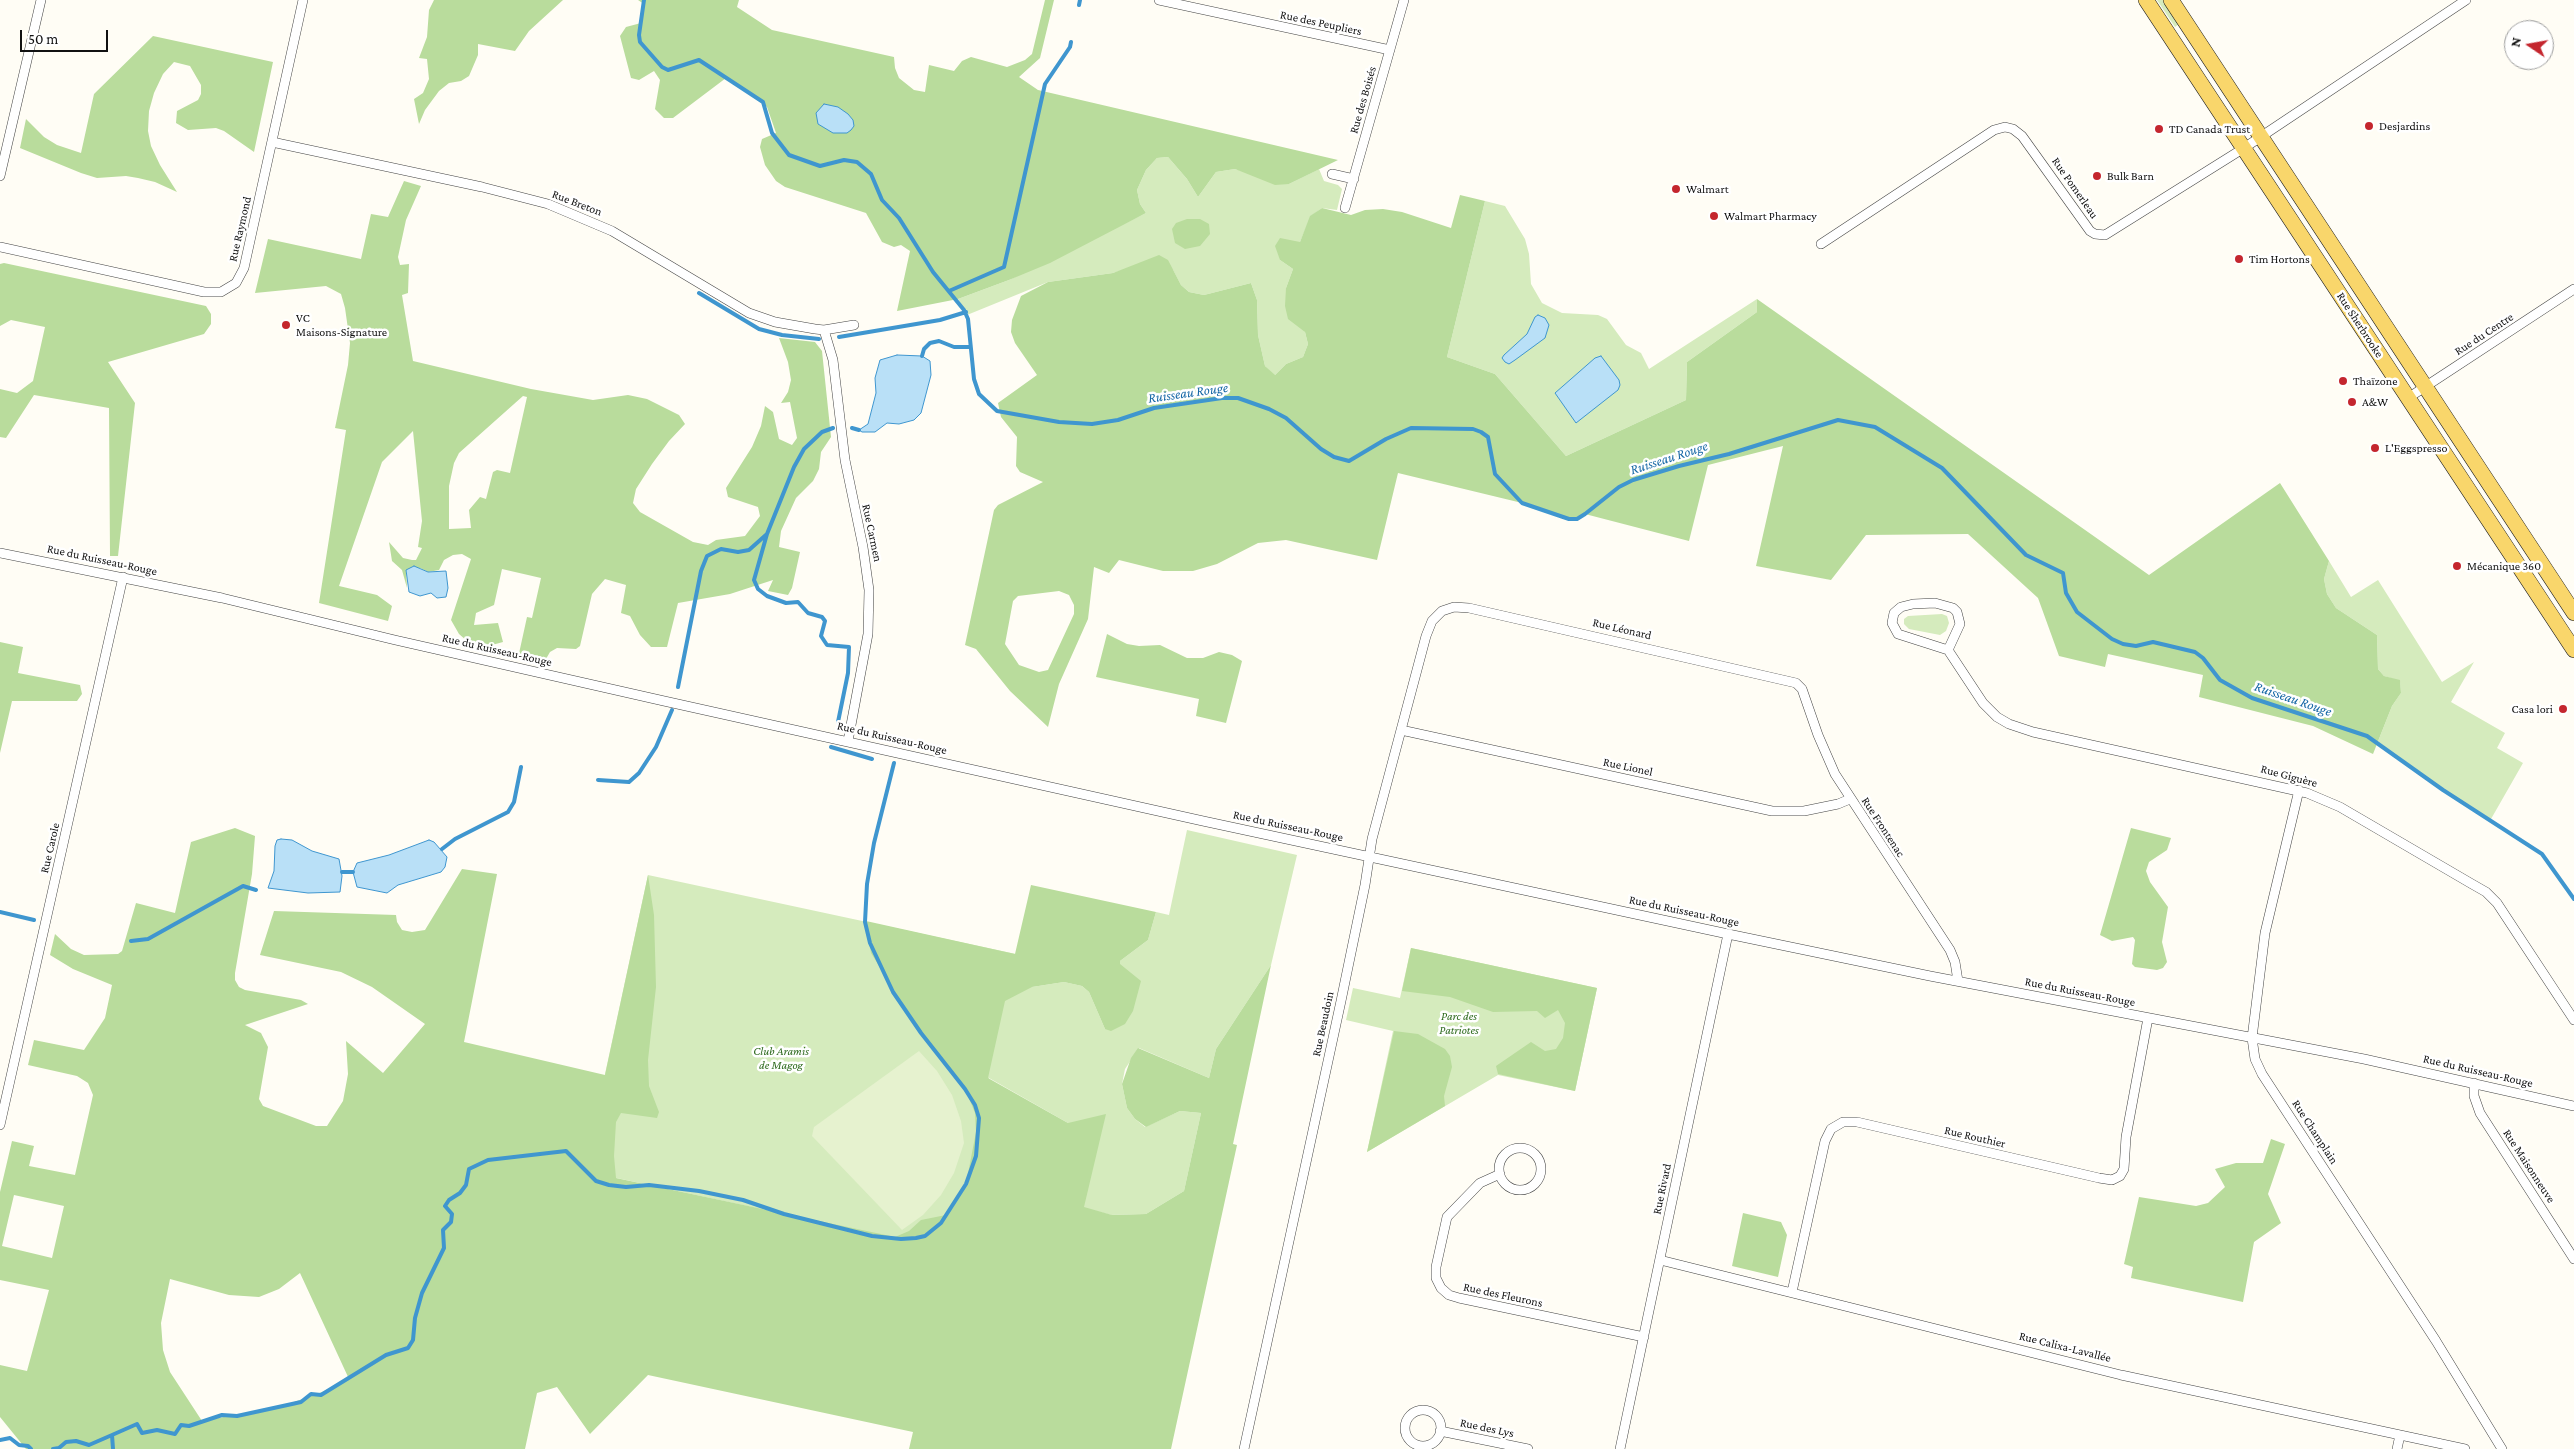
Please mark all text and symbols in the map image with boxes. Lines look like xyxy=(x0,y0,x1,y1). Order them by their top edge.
street label: Rue des Peupliers xyxy=(1279,7,1363,39)
scale bar xyxy=(22,20,110,52)
north arrow xyxy=(2504,20,2554,70)
text: 50 m xyxy=(28,31,58,47)
text: N xyxy=(2506,36,2524,48)
street label: Rue des Boisés xyxy=(1347,65,1379,135)
place label: Desjardins xyxy=(2379,119,2430,133)
marker: Desjardins xyxy=(2363,120,2375,132)
place label: TD Canada Trust xyxy=(2169,122,2250,136)
marker: TD Canada Trust xyxy=(2153,123,2165,135)
street label: Rue Pomerleau xyxy=(2049,155,2101,221)
place label: Bulk Barn xyxy=(2107,169,2154,183)
marker: Bulk Barn xyxy=(2091,170,2103,182)
place label: Walmart xyxy=(1686,182,1729,196)
marker: Walmart xyxy=(1670,183,1682,195)
street label: Rue Breton xyxy=(550,187,604,219)
street label: Rue Raymond xyxy=(226,195,254,263)
place label: Walmart Pharmacy xyxy=(1724,209,1817,223)
marker: Walmart Pharmacy xyxy=(1708,210,1720,222)
place label: Tim Hortons xyxy=(2249,252,2310,266)
marker: Tim Hortons xyxy=(2233,253,2245,265)
street label: Rue Sherbrooke xyxy=(2334,290,2386,360)
street label: Rue du Centre xyxy=(2452,310,2516,358)
place label: VC Maisons-Signature xyxy=(296,311,387,339)
marker: VC Maisons-Signature xyxy=(280,319,292,331)
place label: Thaïzone xyxy=(2353,374,2397,388)
marker: Thaïzone xyxy=(2337,375,2349,387)
water label: Ruisseau Rouge xyxy=(1147,379,1229,407)
place label: A&W xyxy=(2362,395,2388,409)
marker: A&W xyxy=(2346,396,2358,408)
water label: Ruisseau Rouge xyxy=(1628,438,1710,478)
place label: L'Eggspresso xyxy=(2385,441,2447,455)
marker: L'Eggspresso xyxy=(2369,442,2381,454)
street label: Rue Carmen xyxy=(859,503,885,563)
street label: Rue du Ruisseau-Rouge xyxy=(46,541,158,579)
place label: Mécanique 360 xyxy=(2467,559,2541,573)
marker: Mécanique 360 xyxy=(2451,560,2463,572)
street label: Rue Léonard xyxy=(1591,615,1653,643)
street label: Rue du Ruisseau-Rouge xyxy=(441,630,553,670)
water label: Ruisseau Rouge xyxy=(2252,678,2334,720)
place label: Casa lori xyxy=(2511,702,2553,716)
marker: Casa lori xyxy=(2557,703,2569,715)
street label: Rue du Ruisseau-Rouge xyxy=(836,718,948,758)
street label: Rue Lionel xyxy=(1602,755,1654,779)
street label: Rue Giguère xyxy=(2259,762,2319,790)
street label: Rue Frontenac xyxy=(1858,794,1908,860)
street label: Rue du Ruisseau-Rouge xyxy=(1232,807,1344,845)
street label: Rue Carole xyxy=(37,821,63,875)
street label: Rue du Ruisseau-Rouge xyxy=(1628,892,1740,930)
street label: Rue du Ruisseau-Rouge xyxy=(2024,974,2136,1010)
street label: Rue Beaudoin xyxy=(1309,990,1337,1058)
park label: Parc des Patriotes xyxy=(1439,1009,1479,1037)
park label: Club Aramis de Magog xyxy=(753,1044,809,1072)
street label: Rue du Ruisseau-Rouge xyxy=(2422,1051,2534,1091)
street label: Rue Champlain xyxy=(2289,1097,2341,1167)
street label: Rue Routhier xyxy=(1943,1123,2007,1151)
street label: Rue Maisonneuve xyxy=(2500,1126,2558,1206)
street label: Rue Rivard xyxy=(1650,1162,1674,1216)
street label: Rue des Fleurons xyxy=(1462,1280,1544,1310)
street label: Rue Calixa-Lavallée xyxy=(2018,1329,2112,1365)
street label: Rue des Lys xyxy=(1459,1415,1515,1441)

